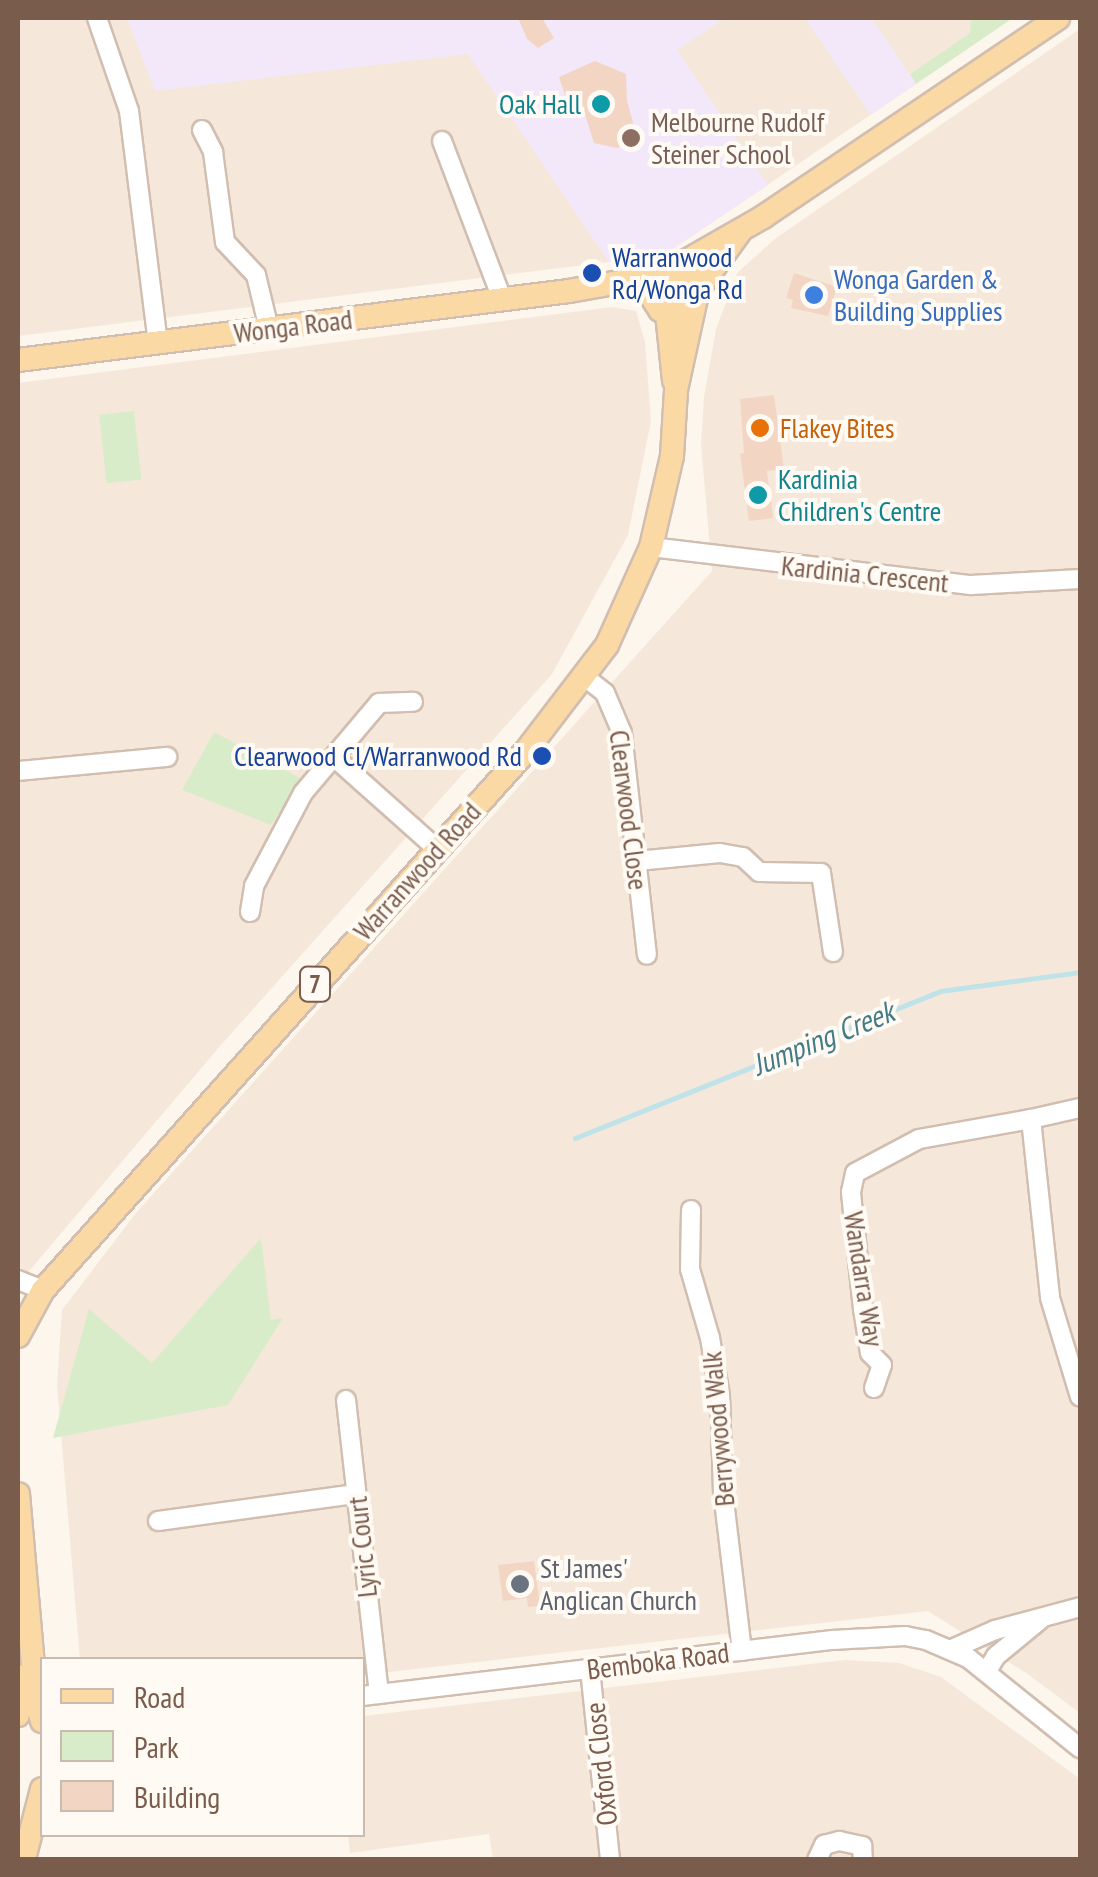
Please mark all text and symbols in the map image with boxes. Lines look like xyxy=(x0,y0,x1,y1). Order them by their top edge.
place label: Oak Hall xyxy=(498,87,581,121)
marker: Oak Hall xyxy=(590,93,612,115)
place label: Melbourne Rudolf Steiner School xyxy=(651,105,824,171)
marker: Melbourne Rudolf Steiner School xyxy=(620,127,642,149)
place label: Warranwood Rd/Wonga Rd xyxy=(612,240,743,306)
marker: Warranwood Rd/Wonga Rd xyxy=(581,262,603,284)
place label: Wonga Garden & Building Supplies xyxy=(834,262,1003,328)
marker: Wonga Garden & Building Supplies xyxy=(803,284,825,306)
street label: Wonga Road xyxy=(232,302,354,350)
place label: Flakey Bites xyxy=(780,411,895,445)
marker: Flakey Bites xyxy=(749,417,771,439)
place label: Kardinia Children's Centre xyxy=(778,462,941,528)
marker: Kardinia Children's Centre xyxy=(747,484,769,506)
street label: Kardinia Crescent xyxy=(780,549,950,599)
street label: Clearwood Close xyxy=(603,728,655,892)
place label: Clearwood Cl/Warranwood Rd xyxy=(234,739,522,773)
marker: Clearwood Cl/Warranwood Rd xyxy=(531,745,553,767)
street label: Warranwood Road xyxy=(346,795,488,947)
road number: 7 xyxy=(298,964,332,1004)
water label: Jumping Creek xyxy=(747,993,899,1083)
street label: Wandarra Way xyxy=(837,1209,891,1349)
street label: Berrywood Walk xyxy=(694,1350,742,1508)
street label: Lyric Court xyxy=(340,1495,384,1599)
place label: St James' Anglican Church xyxy=(540,1551,697,1617)
marker: St James' Anglican Church xyxy=(509,1573,531,1595)
street label: Bemboka Road xyxy=(585,1636,731,1686)
legend xyxy=(40,1657,365,1837)
text: Road xyxy=(134,1677,185,1716)
street label: Oxford Close xyxy=(578,1701,624,1827)
text: Park xyxy=(134,1727,179,1766)
text: Building xyxy=(134,1777,220,1816)

